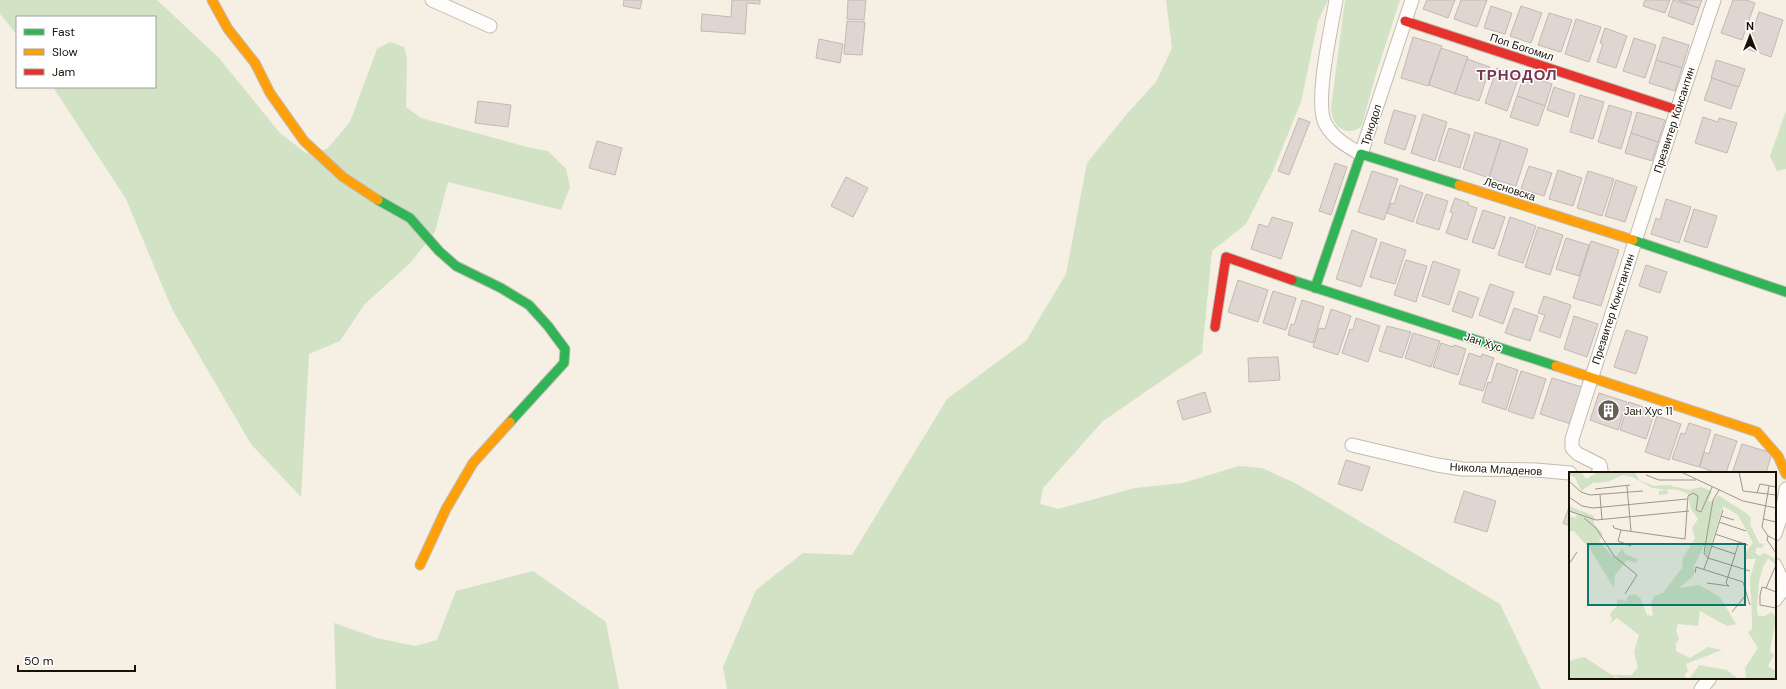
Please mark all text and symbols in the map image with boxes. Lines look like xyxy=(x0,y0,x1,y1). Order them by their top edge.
legend xyxy=(16,16,156,88)
north arrow xyxy=(1730,16,1770,56)
text: N xyxy=(1746,19,1754,33)
text: Fast xyxy=(52,24,75,40)
street label: Поп Богомил xyxy=(1488,30,1556,64)
text: Slow xyxy=(52,44,78,60)
text: Jam xyxy=(52,64,75,80)
district label: ТРНОДОЛ xyxy=(1477,65,1557,85)
street label: Презвитер Консантин xyxy=(1650,65,1698,175)
street label: Трнодол xyxy=(1358,102,1384,148)
street label: Лесновска xyxy=(1482,174,1538,204)
street label: Презвитер Константин xyxy=(1588,252,1638,366)
street label: Јан Хус xyxy=(1462,329,1504,355)
building icon: Јан Хус 11 xyxy=(1596,398,1622,424)
place label: Јан Хус 11 xyxy=(1624,404,1672,418)
street label: Никола Младенов xyxy=(1449,460,1543,478)
inset map xyxy=(1569,472,1776,679)
scale bar xyxy=(18,647,135,673)
text: 50 m xyxy=(24,653,53,669)

